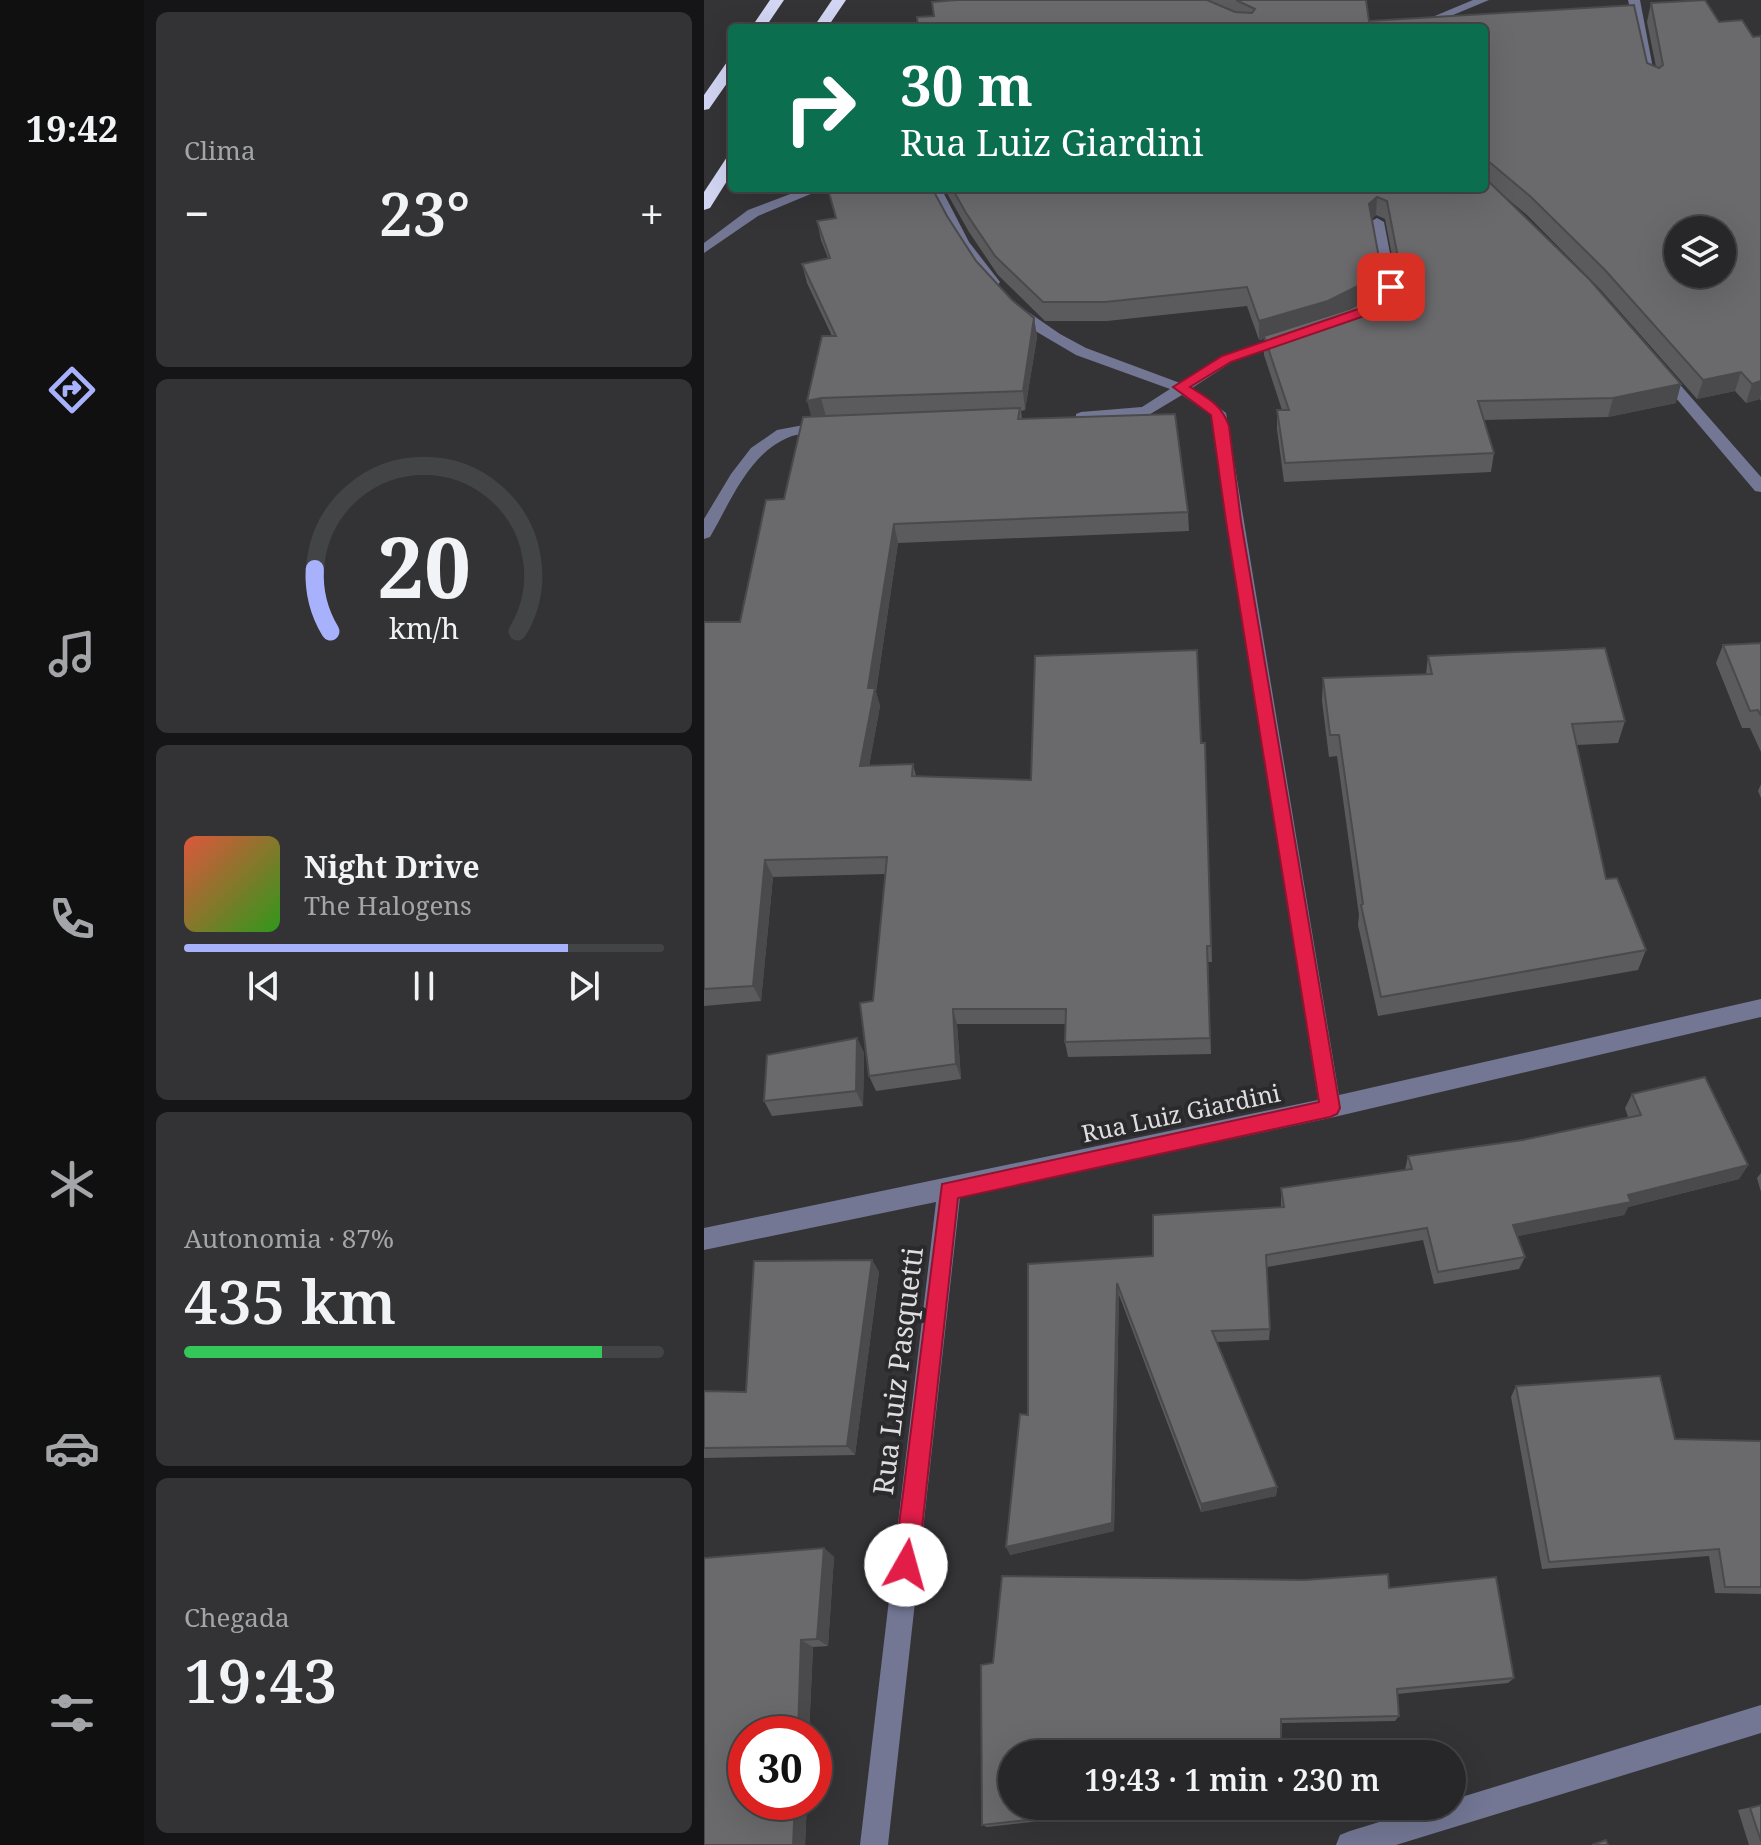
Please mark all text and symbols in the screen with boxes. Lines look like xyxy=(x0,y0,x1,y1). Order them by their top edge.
text: 30 m xyxy=(900,46,1033,122)
icon: right xyxy=(768,56,872,160)
text: 19:42 xyxy=(26,104,118,153)
text: Rua Luiz Giardini xyxy=(900,118,1203,167)
text: Clima xyxy=(184,132,256,168)
text: 23° xyxy=(379,172,470,254)
text: − xyxy=(184,183,209,243)
text: + xyxy=(639,183,664,243)
map controls xyxy=(1664,216,1736,288)
button: layers xyxy=(1664,216,1736,288)
pin xyxy=(1357,253,1425,321)
icon: arrive xyxy=(1369,265,1413,309)
icon: directions xyxy=(44,362,100,418)
text: 20 xyxy=(377,508,471,621)
text: km/h xyxy=(389,608,459,647)
icon: music xyxy=(44,626,100,682)
text: Night Drive xyxy=(304,846,480,887)
text: The Halogens xyxy=(304,887,472,923)
icon: phone xyxy=(44,891,100,947)
icon: previous xyxy=(242,964,286,1008)
icon: pause xyxy=(402,964,446,1008)
icon: next xyxy=(562,964,606,1008)
street label: Rua Luiz Giardini xyxy=(1078,1075,1283,1150)
icon: climate xyxy=(44,1156,100,1212)
text: Autonomia · 87% xyxy=(184,1220,394,1256)
street label: Rua Luiz Pasquetti xyxy=(863,1245,931,1497)
text: 435 km xyxy=(184,1260,396,1342)
icon: car xyxy=(44,1420,100,1476)
position arrow xyxy=(864,1523,948,1607)
text: Chegada xyxy=(184,1599,290,1635)
text: 19:43 xyxy=(184,1639,337,1721)
icon: filters xyxy=(44,1685,100,1741)
speed limit sign: 30 xyxy=(728,1716,832,1820)
text: 19:43 · 1 min · 230 m xyxy=(1084,1759,1380,1800)

